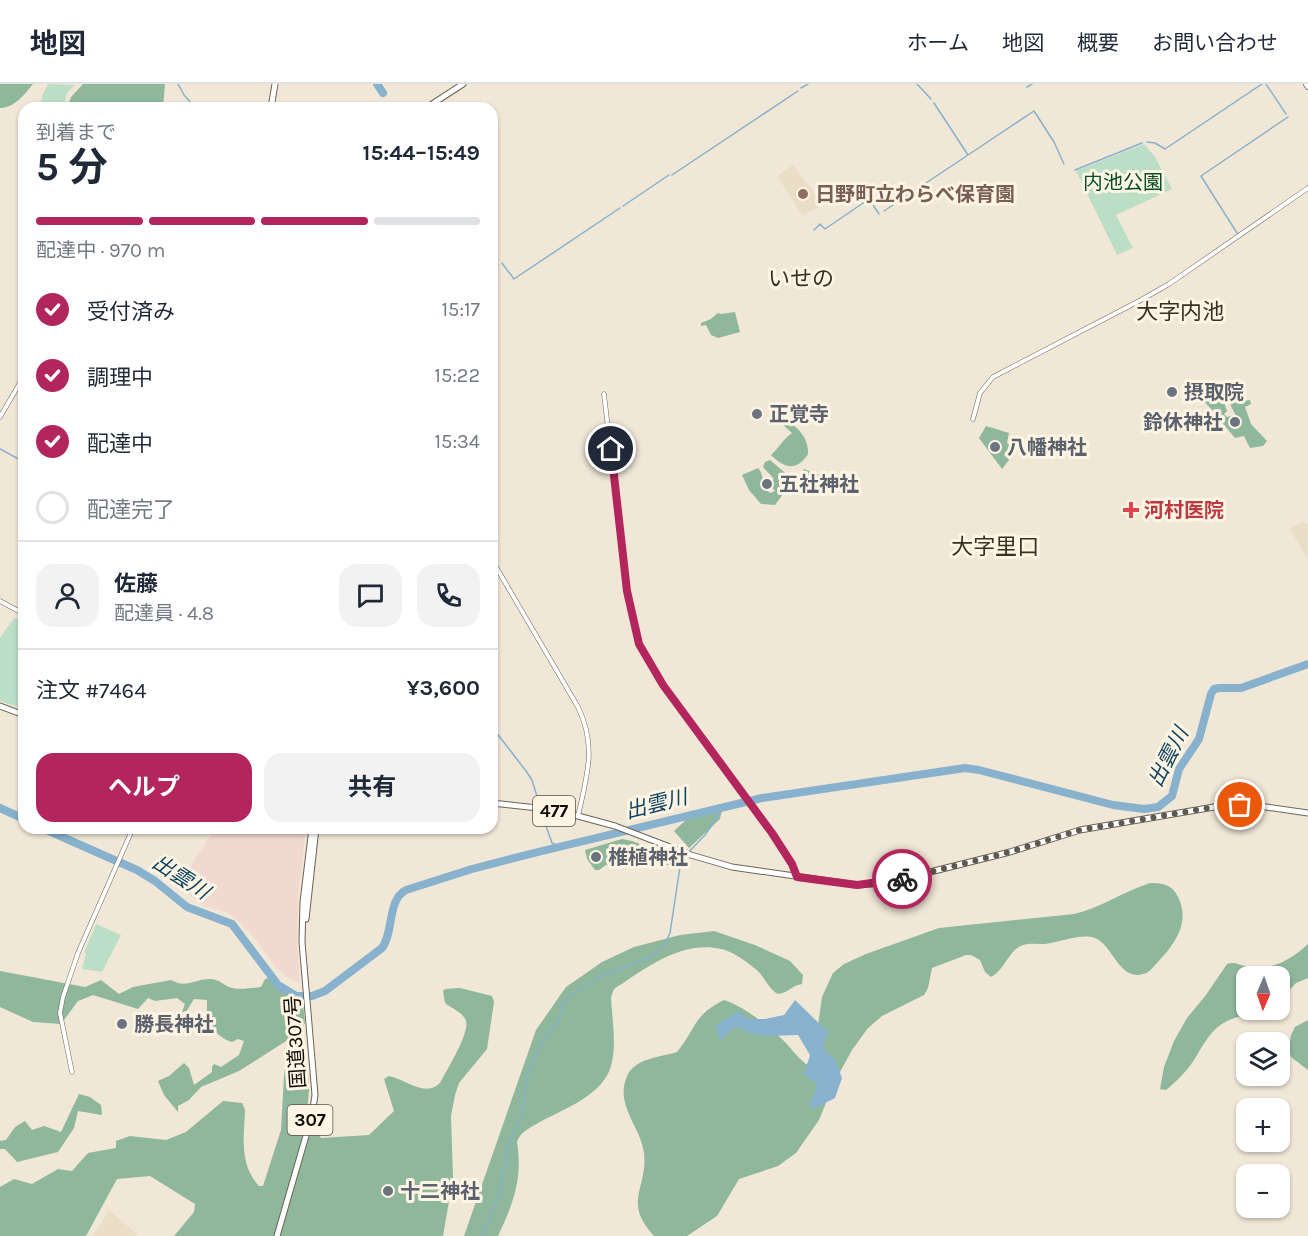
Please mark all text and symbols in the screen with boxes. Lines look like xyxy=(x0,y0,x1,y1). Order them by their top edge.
text: 地図 xyxy=(30,27,86,60)
text: ホーム xyxy=(907,31,969,55)
text: 地図 xyxy=(1002,31,1044,55)
text: 概要 xyxy=(1077,31,1119,55)
text: お問い合わせ xyxy=(1152,31,1278,55)
text: 到着まで xyxy=(36,121,116,144)
text: 15:44–15:49 xyxy=(363,140,480,166)
text: 5 分 xyxy=(36,144,108,190)
park label: 内池公園 xyxy=(1083,171,1163,194)
place label: 日野町立わらべ保育園 xyxy=(815,183,1015,206)
marker: 日野町立わらべ保育園 xyxy=(796,187,810,201)
text: 配達中 · 970 m xyxy=(36,239,165,262)
district label: いせの xyxy=(768,266,834,292)
icon: check xyxy=(36,293,69,326)
text: 15:17 xyxy=(441,298,480,321)
text: 受付済み xyxy=(87,299,175,325)
district label: 大字内池 xyxy=(1136,299,1224,325)
icon: check xyxy=(36,359,69,392)
text: 15:22 xyxy=(434,364,480,387)
text: 調理中 xyxy=(87,365,153,391)
place label: 摂取院 xyxy=(1184,381,1244,404)
marker: 摂取院 xyxy=(1165,385,1179,399)
place label: 正覚寺 xyxy=(769,403,829,426)
marker: 正覚寺 xyxy=(750,407,764,421)
place label: 鈴休神社 xyxy=(1143,411,1223,434)
marker: 鈴休神社 xyxy=(1228,415,1242,429)
pin xyxy=(585,423,636,474)
icon: check xyxy=(36,425,69,458)
text: 15:34 xyxy=(435,430,480,453)
text: 配達中 xyxy=(87,431,153,457)
icon: home xyxy=(594,432,627,465)
place label: 八幡神社 xyxy=(1007,436,1087,459)
marker: 八幡神社 xyxy=(988,440,1002,454)
place label: 五社神社 xyxy=(779,473,859,496)
marker: 五社神社 xyxy=(760,477,774,491)
text: 配達完了 xyxy=(87,497,175,523)
place label: 河村医院 xyxy=(1144,499,1224,522)
marker: 河村医院 xyxy=(1122,501,1140,519)
district label: 大字里口 xyxy=(951,534,1039,560)
button: person xyxy=(36,564,99,627)
button: chat xyxy=(339,564,402,627)
button: phone xyxy=(417,564,480,627)
text: 佐藤 xyxy=(114,571,158,597)
text: 配達員 · 4.8 xyxy=(114,602,214,625)
text: ¥3,600 xyxy=(407,675,480,701)
text: 注文 #7464 xyxy=(36,678,146,704)
water label: 出雲川 xyxy=(1143,722,1194,791)
button: ヘルプ xyxy=(36,753,252,822)
button: 共有 xyxy=(264,753,480,822)
pin xyxy=(1214,779,1265,830)
water label: 出雲川 xyxy=(623,784,691,823)
icon: bag xyxy=(1223,788,1256,821)
road number: 477 xyxy=(533,796,575,826)
place label: 椎植神社 xyxy=(608,846,688,869)
courier xyxy=(872,849,932,909)
water label: 出雲川 xyxy=(148,850,216,905)
marker: 椎植神社 xyxy=(589,850,603,864)
icon: bike xyxy=(886,863,919,896)
north arrow xyxy=(1236,966,1290,1020)
map controls xyxy=(1236,966,1290,1218)
street label: 国道307号 xyxy=(281,995,310,1089)
place label: 勝長神社 xyxy=(134,1013,214,1036)
marker: 勝長神社 xyxy=(115,1017,129,1031)
button: layers xyxy=(1236,1032,1290,1086)
button: + xyxy=(1236,1098,1290,1152)
road number: 307 xyxy=(288,1105,332,1135)
button: − xyxy=(1236,1164,1290,1218)
place label: 十二神社 xyxy=(400,1180,480,1203)
marker: 十二神社 xyxy=(381,1184,395,1198)

